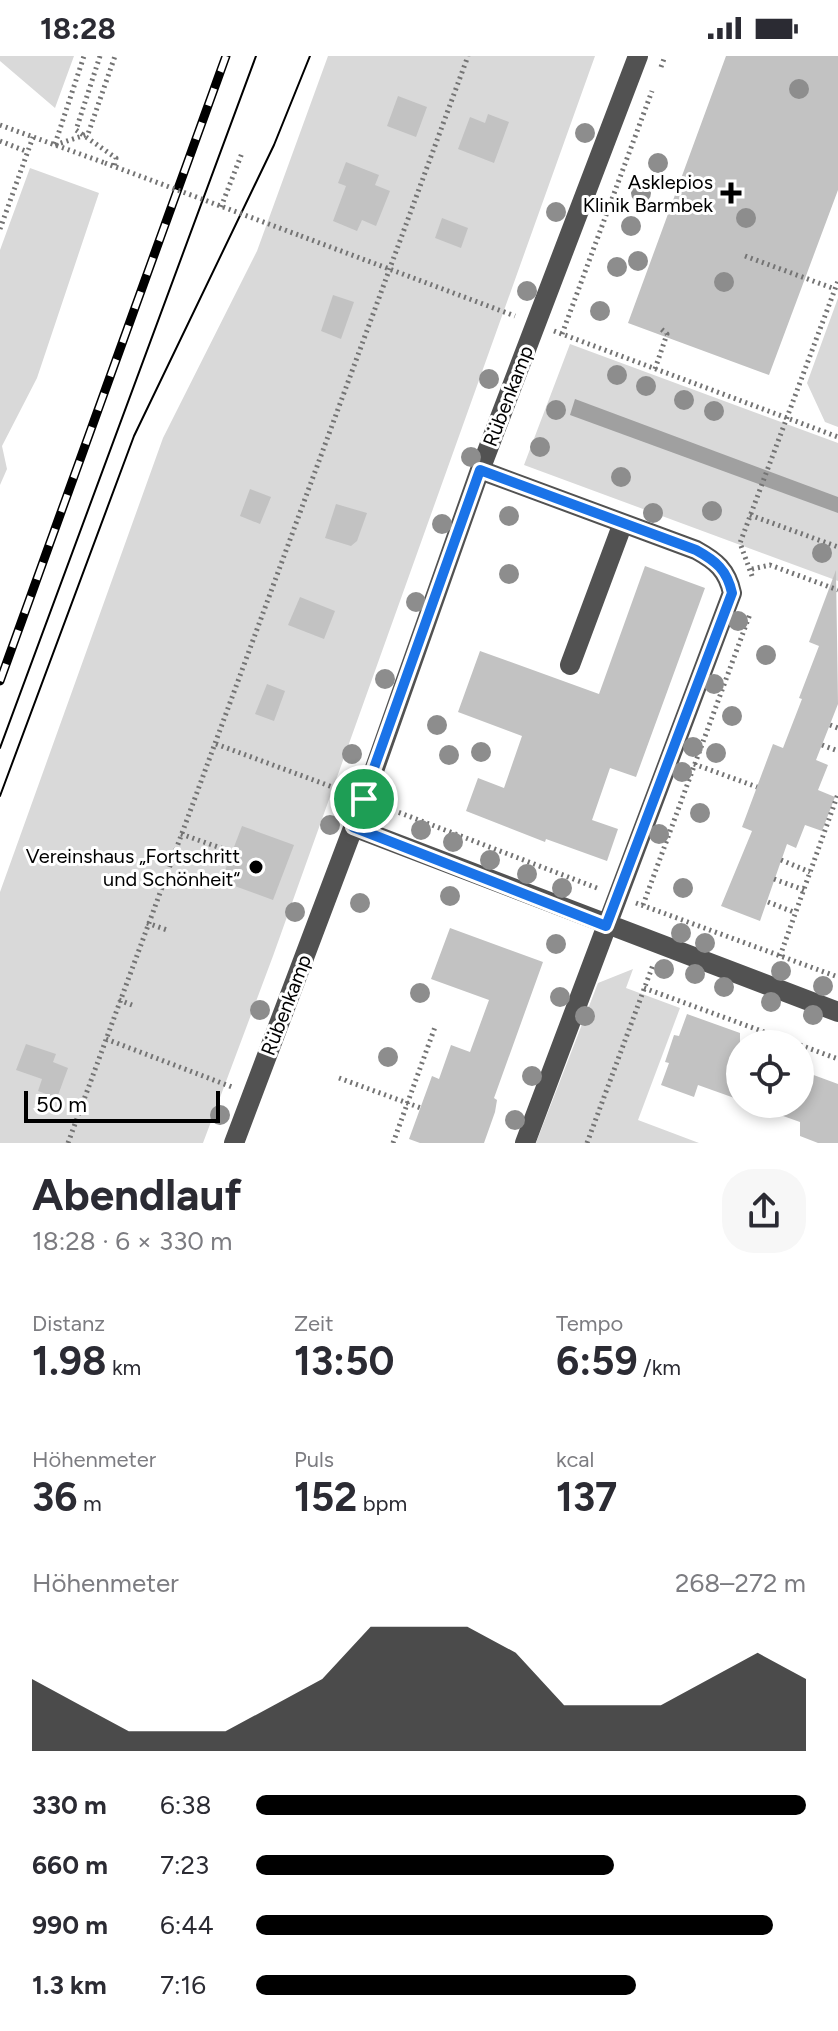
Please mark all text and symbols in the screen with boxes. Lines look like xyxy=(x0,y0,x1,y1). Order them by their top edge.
text: 18:28 xyxy=(40,10,116,47)
place label: Asklepios Klinik Barmbek xyxy=(583,170,713,217)
marker: Asklepios Klinik Barmbek xyxy=(720,182,742,204)
street label: Rübenkamp xyxy=(478,342,538,450)
pin xyxy=(330,765,398,833)
icon: arrive xyxy=(342,777,386,821)
place label: Vereinshaus „Fortschritt und Schönheit“ xyxy=(26,844,240,891)
marker: Vereinshaus „Fortschritt und Schönheit“ xyxy=(247,858,265,876)
street label: Rübenkamp xyxy=(256,951,316,1059)
map controls xyxy=(726,1030,814,1118)
button: locate xyxy=(726,1030,814,1118)
scale bar xyxy=(24,1087,220,1123)
text: 50 m xyxy=(36,1091,87,1118)
text: Abendlauf xyxy=(32,1168,242,1221)
button: share xyxy=(722,1169,806,1253)
text: 18:28 · 6 × 330 m xyxy=(32,1225,233,1257)
text: Distanz xyxy=(32,1310,105,1337)
text: Zeit xyxy=(294,1310,334,1337)
text: Tempo xyxy=(556,1310,623,1337)
text: 1.98 xyxy=(32,1337,106,1385)
text: 13:50 xyxy=(294,1337,394,1385)
text: 6:59 xyxy=(556,1337,638,1385)
text: km xyxy=(106,1354,141,1381)
text: /km xyxy=(638,1354,681,1381)
text: Höhenmeter xyxy=(32,1446,156,1473)
text: Puls xyxy=(294,1446,334,1473)
text: kcal xyxy=(556,1446,594,1473)
text: 36 xyxy=(32,1473,77,1521)
text: 152 xyxy=(294,1473,357,1521)
text: 137 xyxy=(556,1473,617,1521)
text: m xyxy=(77,1490,102,1517)
text: bpm xyxy=(357,1490,407,1517)
text: Höhenmeter xyxy=(32,1567,179,1599)
text: 268–272 m xyxy=(675,1567,806,1599)
text: 330 m xyxy=(32,1789,107,1821)
text: 6:38 xyxy=(160,1789,211,1821)
text: 660 m xyxy=(32,1849,108,1881)
text: 7:23 xyxy=(160,1849,209,1881)
text: 990 m xyxy=(32,1909,108,1941)
text: 6:44 xyxy=(160,1909,214,1941)
text: 1.3 km xyxy=(32,1969,107,2001)
text: 7:16 xyxy=(160,1969,206,2001)

